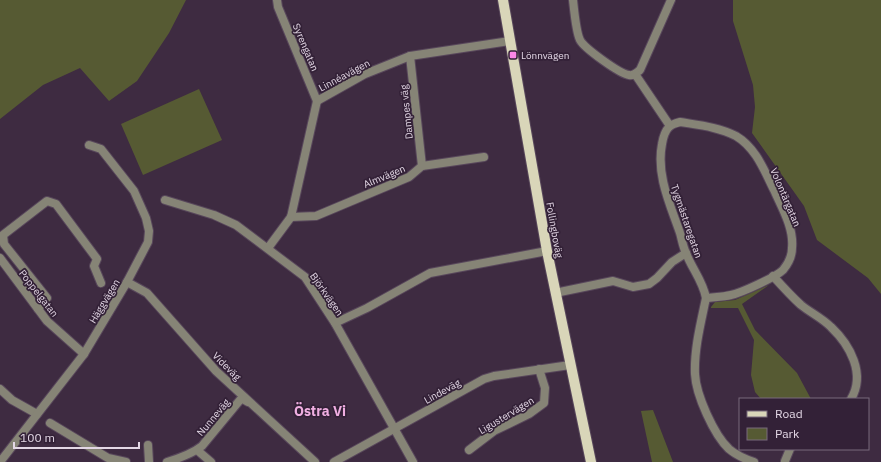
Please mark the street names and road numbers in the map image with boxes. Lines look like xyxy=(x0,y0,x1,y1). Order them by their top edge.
street label: Syrengatan xyxy=(290,21,321,73)
street label: Linnéavägen xyxy=(316,57,372,94)
street label: Dampes väg xyxy=(397,83,416,140)
street label: Almvägen xyxy=(361,162,407,191)
street label: Volontärgatan xyxy=(767,166,804,229)
street label: Tygmästaregatan xyxy=(668,183,705,260)
street label: Follingboväg xyxy=(543,201,566,260)
street label: Poppelgatan xyxy=(16,267,61,320)
street label: Björkvägen xyxy=(307,270,346,318)
street label: Häggvägen xyxy=(86,277,123,326)
street label: Videväg xyxy=(210,349,244,384)
street label: Lindeväg xyxy=(422,376,463,407)
street label: Ligustervägen xyxy=(476,394,536,437)
street label: Nunneväg xyxy=(194,395,233,439)

